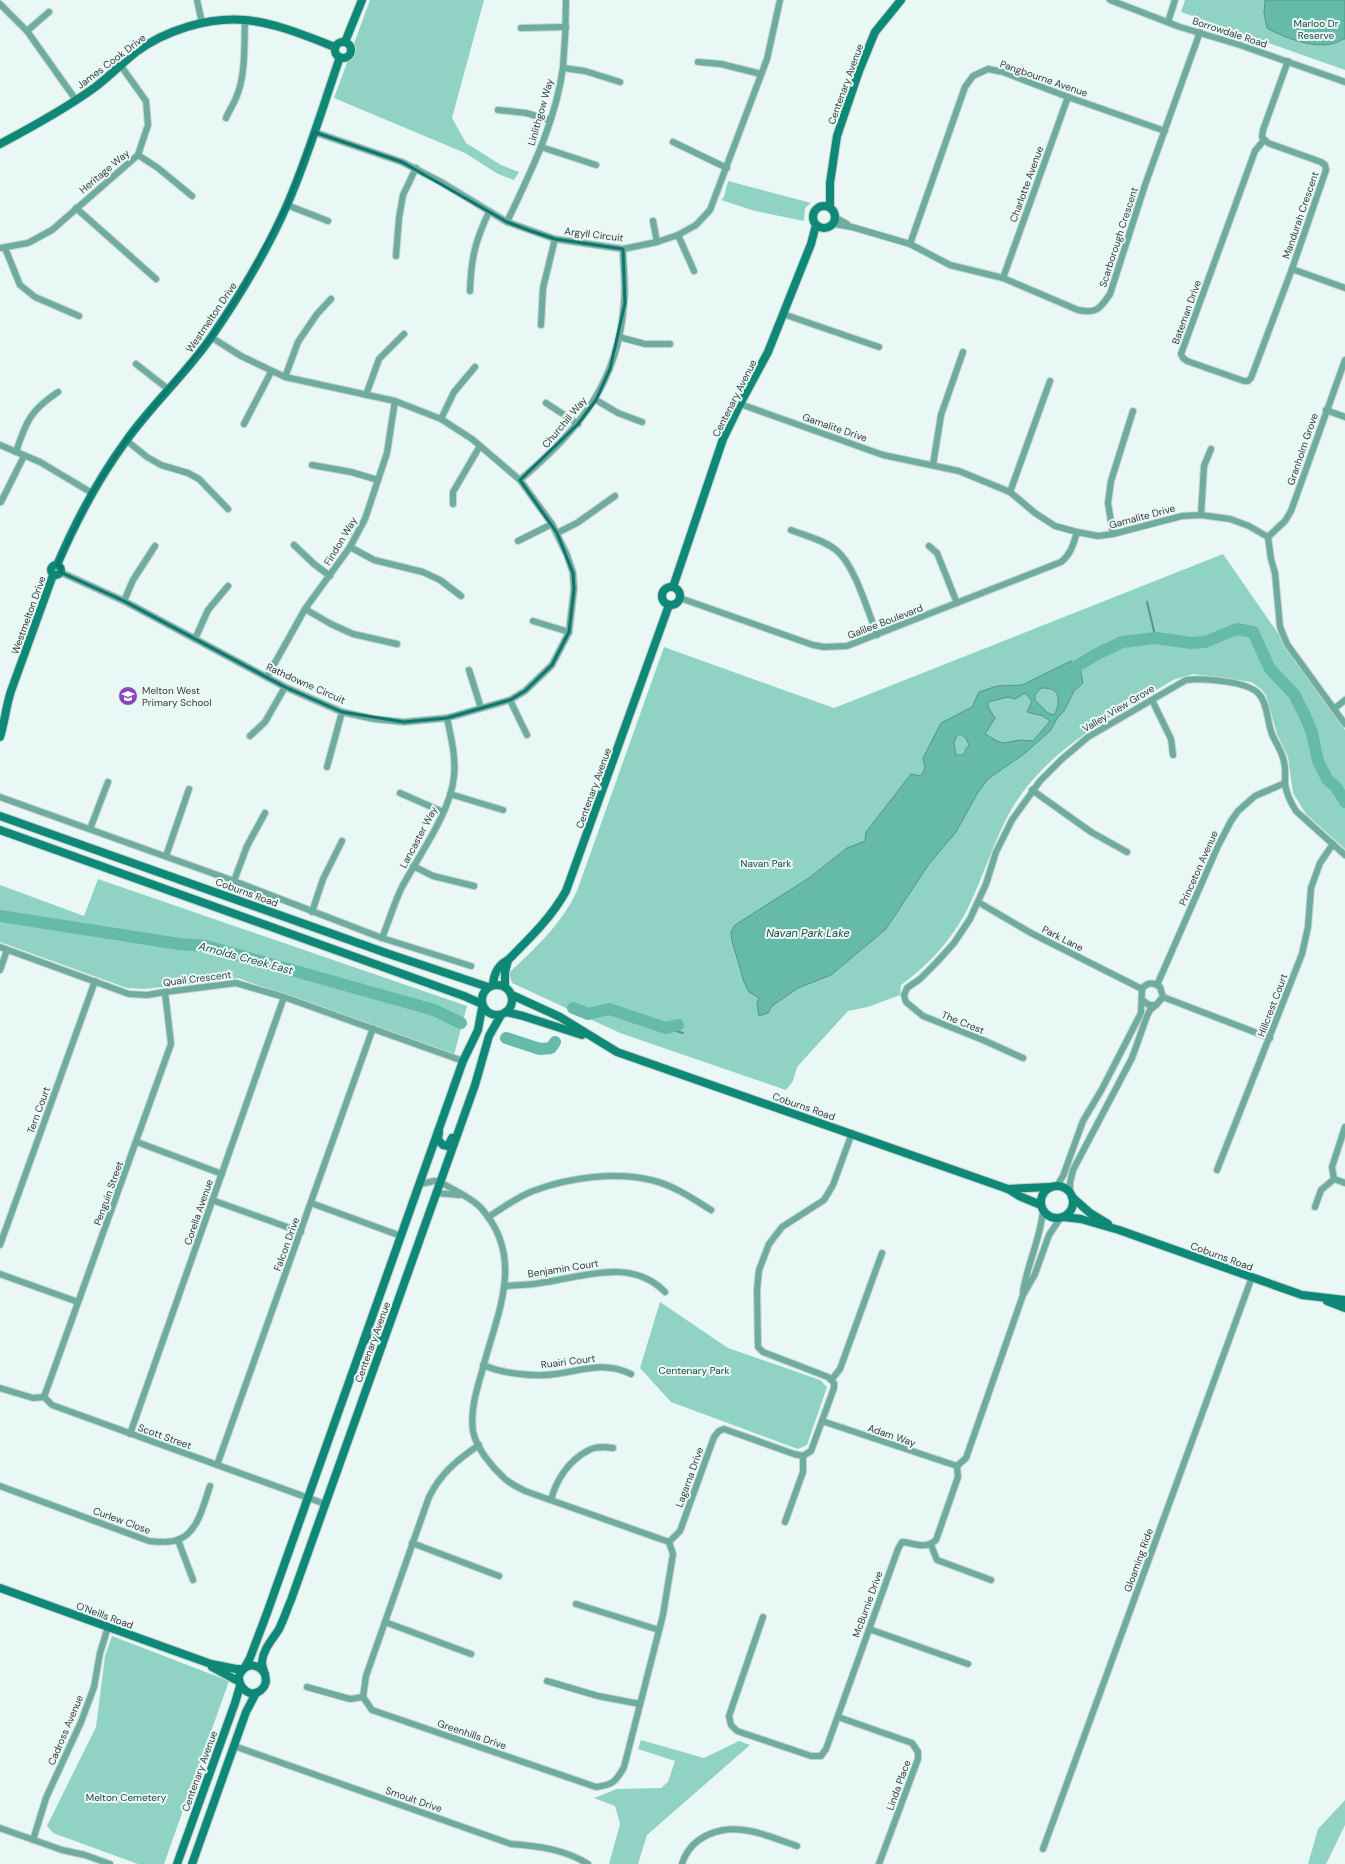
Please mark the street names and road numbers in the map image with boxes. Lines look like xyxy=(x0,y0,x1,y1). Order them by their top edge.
street label: Borrowdale Road xyxy=(1191,14,1269,51)
street label: James Cook Drive xyxy=(74,31,149,92)
street label: Centenary Avenue xyxy=(825,42,866,126)
street label: Pangbourne Avenue xyxy=(998,57,1090,100)
street label: Linlithgow Way xyxy=(525,77,556,147)
street label: Charlotte Avenue xyxy=(1007,144,1046,224)
street label: Heritage Way xyxy=(77,146,132,196)
street label: Mandurah Crescent xyxy=(1279,170,1322,261)
street label: Scarborough Crescent xyxy=(1096,185,1141,289)
street label: Argyll Circuit xyxy=(564,224,624,245)
street label: Bateman Drive xyxy=(1169,278,1204,346)
street label: Westmelton Drive xyxy=(183,279,240,355)
street label: Centenary Avenue xyxy=(709,357,760,439)
street label: Churchill Way xyxy=(539,394,590,451)
street label: Gamalite Drive xyxy=(801,410,869,445)
street label: Granholm Grove xyxy=(1284,411,1321,487)
street label: Gamalite Drive xyxy=(1108,501,1177,532)
street label: Findon Way xyxy=(321,514,360,568)
street label: Westmelton Drive xyxy=(8,574,49,656)
street label: Galilee Boulevard xyxy=(846,601,925,642)
street label: Rathdowne Circuit xyxy=(264,660,347,707)
street label: Valley View Grove xyxy=(1080,682,1157,735)
street label: Centenary Avenue xyxy=(573,746,614,830)
street label: Lancaster Way xyxy=(397,804,440,870)
street label: Princeton Avenue xyxy=(1176,828,1221,908)
street label: Coburns Road xyxy=(214,875,280,910)
street label: Park Lane xyxy=(1040,923,1086,954)
street label: Quail Crescent xyxy=(162,968,232,989)
street label: Hillcrest Court xyxy=(1254,972,1290,1039)
street label: The Crest xyxy=(940,1008,986,1037)
street label: Tern Court xyxy=(24,1085,53,1135)
street label: Coburns Road xyxy=(771,1090,837,1123)
street label: Penguin Street xyxy=(91,1159,126,1227)
street label: Corella Avenue xyxy=(181,1177,216,1247)
street label: Falcon Drive xyxy=(271,1215,302,1273)
street label: Coburns Road xyxy=(1189,1239,1255,1274)
street label: Benjamin Court xyxy=(527,1256,599,1281)
street label: Centenary Avenue xyxy=(352,1300,393,1384)
street label: Ruairi Court xyxy=(540,1352,596,1371)
street label: Scott Street xyxy=(136,1421,193,1452)
street label: Adam Way xyxy=(866,1421,918,1450)
street label: Lagarna Drive xyxy=(673,1445,706,1509)
street label: Curlew Close xyxy=(91,1504,153,1537)
street label: Gloaming Ride xyxy=(1121,1526,1156,1594)
street label: McBurnie Drive xyxy=(849,1569,886,1639)
street label: O'Neills Road xyxy=(75,1599,135,1632)
street label: Cadross Avenue xyxy=(45,1693,86,1767)
street label: Greenhills Drive xyxy=(436,1717,508,1752)
street label: Centenary Avenue xyxy=(179,1729,220,1813)
street label: Linda Place xyxy=(883,1758,914,1812)
street label: Smoult Drive xyxy=(384,1784,444,1815)

